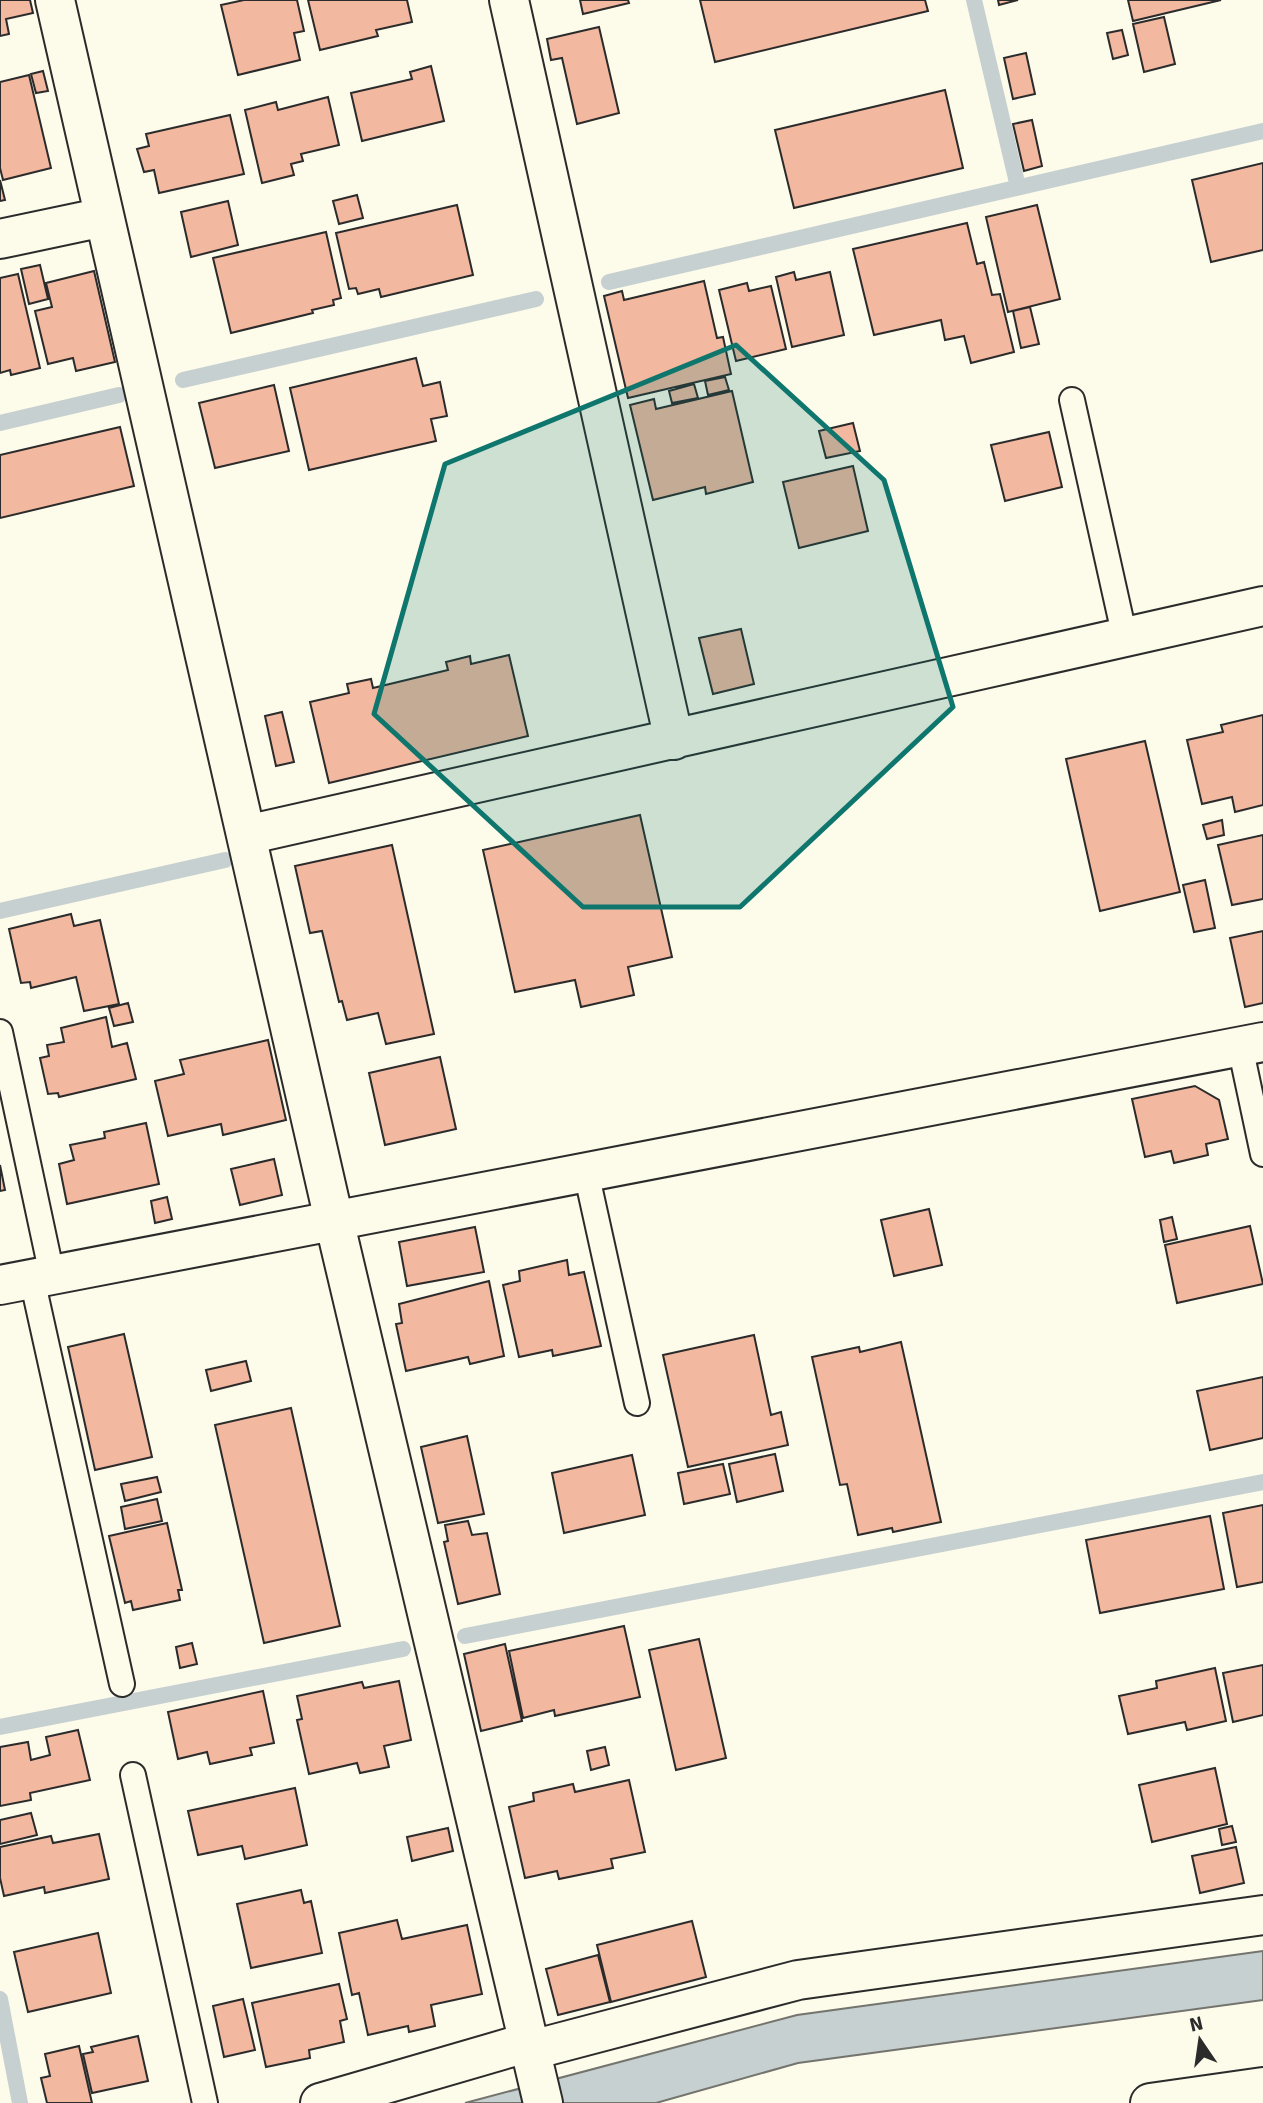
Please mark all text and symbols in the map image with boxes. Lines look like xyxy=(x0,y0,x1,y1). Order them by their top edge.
north arrow xyxy=(1165,2005,1235,2075)
text: N xyxy=(1187,2011,1206,2038)

